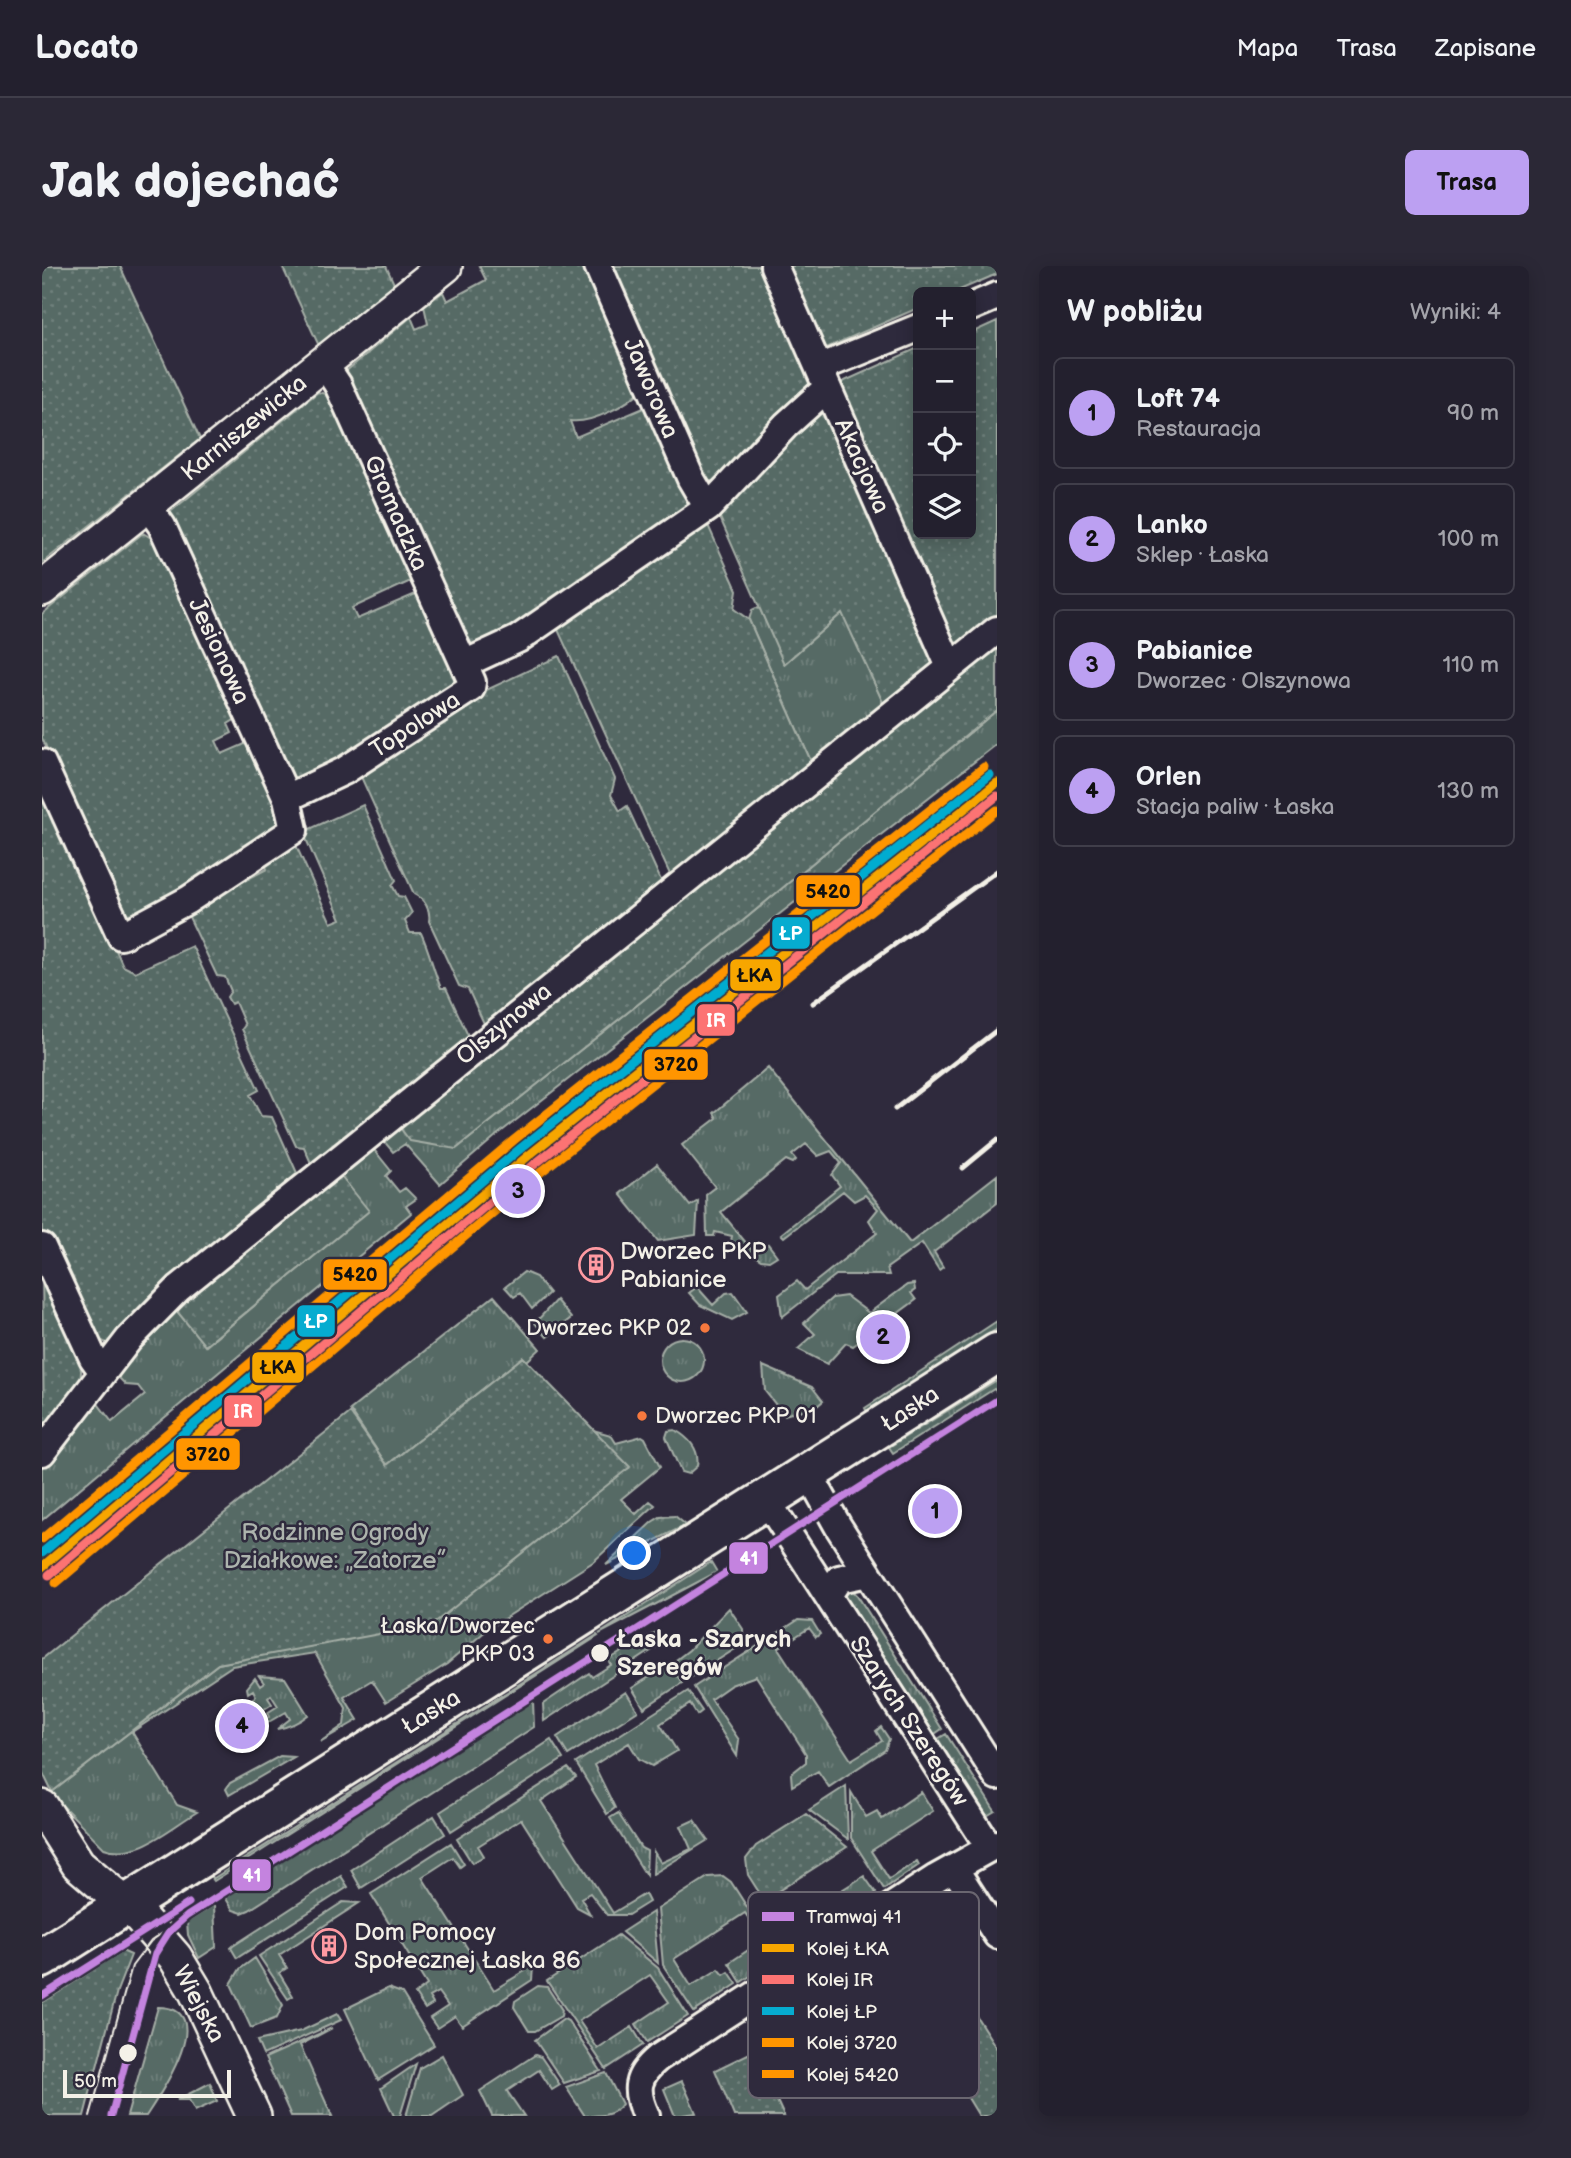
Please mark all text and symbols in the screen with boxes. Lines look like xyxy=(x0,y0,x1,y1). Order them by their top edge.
text: Locato xyxy=(35,28,139,68)
text: Mapa xyxy=(1237,34,1298,63)
text: Trasa xyxy=(1336,34,1397,63)
text: Zapisane xyxy=(1435,34,1536,63)
button: Trasa xyxy=(1405,150,1529,215)
text: Jak dojechać xyxy=(42,153,340,212)
map controls xyxy=(913,287,976,539)
button: + xyxy=(913,287,976,350)
text: W pobliżu xyxy=(1067,294,1203,330)
text: Wyniki: 4 xyxy=(1410,298,1501,326)
street label: Jaworowa xyxy=(617,333,685,443)
button: − xyxy=(913,350,976,413)
street label: Karniszewicka xyxy=(175,369,313,487)
text: Loft 74 xyxy=(1136,384,1220,415)
text: 1 xyxy=(1087,399,1097,427)
text: 90 m xyxy=(1447,399,1499,427)
button: locate xyxy=(913,413,976,476)
street label: Akacjowa xyxy=(828,414,896,518)
text: Restauracja xyxy=(1136,415,1261,443)
street label: Gromadzka xyxy=(358,451,434,575)
button: layers xyxy=(913,476,976,539)
text: Lanko xyxy=(1136,510,1208,541)
text: 2 xyxy=(1085,525,1099,553)
text: 100 m xyxy=(1438,525,1499,553)
text: Sklep · Łaska xyxy=(1136,541,1269,569)
street label: Jesionowa xyxy=(182,593,256,709)
text: Pabianice xyxy=(1136,636,1253,667)
text: 3 xyxy=(1085,651,1099,679)
text: 110 m xyxy=(1442,651,1499,679)
text: Dworzec · Olszynowa xyxy=(1136,667,1351,695)
street label: Topolowa xyxy=(365,685,465,765)
text: Orlen xyxy=(1136,762,1201,793)
text: 4 xyxy=(1085,777,1099,805)
text: 130 m xyxy=(1437,777,1499,805)
text: Stacja paliw · Łaska xyxy=(1136,793,1335,821)
line badge: 5420 xyxy=(795,874,861,908)
text: 5420 xyxy=(805,881,851,904)
line badge: ŁP xyxy=(771,916,811,950)
text: ŁP xyxy=(779,923,803,946)
line badge: ŁKA xyxy=(729,958,782,992)
text: ŁKA xyxy=(736,965,773,988)
street label: Olszynowa xyxy=(450,977,558,1071)
line badge: IR xyxy=(696,1003,736,1037)
text: IR xyxy=(706,1010,726,1033)
line badge: 3720 xyxy=(643,1048,709,1081)
text: 3720 xyxy=(654,1054,698,1077)
pin: 3 xyxy=(495,1165,541,1217)
place label: Dworzec PKP Pabianice xyxy=(620,1237,766,1294)
building icon: Dworzec PKP Pabianice xyxy=(577,1246,615,1284)
line badge: 5420 xyxy=(322,1258,388,1291)
text: 5420 xyxy=(332,1264,378,1287)
line badge: ŁP xyxy=(296,1304,336,1338)
text: ŁP xyxy=(304,1311,328,1334)
pin: 2 xyxy=(860,1311,906,1363)
place label: Dworzec PKP 02 xyxy=(526,1315,692,1342)
marker: Dworzec PKP 02 xyxy=(698,1321,712,1335)
line badge: ŁKA xyxy=(251,1351,305,1384)
text: ŁKA xyxy=(259,1357,296,1380)
street label: Łaska xyxy=(875,1380,945,1438)
line badge: IR xyxy=(223,1394,263,1428)
text: IR xyxy=(233,1401,253,1424)
place label: Dworzec PKP 01 xyxy=(655,1403,817,1430)
marker: Dworzec PKP 01 xyxy=(635,1409,649,1423)
line badge: 3720 xyxy=(175,1437,241,1471)
text: 3720 xyxy=(186,1444,230,1467)
pin: 1 xyxy=(912,1485,958,1537)
park label: Rodzinne Ogrody Działkowe: „Zatorze” xyxy=(223,1518,447,1575)
your location xyxy=(617,1536,651,1570)
line badge: 41 xyxy=(728,1541,769,1575)
text: 41 xyxy=(740,1548,758,1571)
place label: Łaska/Dworzec PKP 03 xyxy=(380,1613,535,1668)
place label: Łaska - Szarych Szeregów xyxy=(616,1625,791,1682)
street label: Szarych Szeregów xyxy=(843,1630,975,1812)
marker: Łaska/Dworzec PKP 03 xyxy=(541,1632,555,1646)
marker: Łaska - Szarych Szeregów xyxy=(589,1642,611,1664)
street label: Łaska xyxy=(396,1683,466,1741)
pin: 4 xyxy=(219,1700,265,1752)
line badge: 41 xyxy=(231,1858,272,1892)
text: 41 xyxy=(243,1865,261,1888)
legend xyxy=(748,1892,979,2098)
text: Tramwaj 41 xyxy=(806,1906,901,1929)
place label: Dom Pomocy Społecznej Łaska 86 xyxy=(354,1918,581,1975)
building icon: Dom Pomocy Społecznej Łaska 86 xyxy=(310,1927,348,1965)
text: Kolej ŁKA xyxy=(806,1938,889,1961)
street label: Wiejska xyxy=(167,1960,231,2048)
text: Kolej IR xyxy=(806,1969,873,1992)
text: Kolej ŁP xyxy=(806,2001,877,2024)
text: Kolej 3720 xyxy=(806,2032,897,2055)
unlabelled marker xyxy=(117,2042,139,2064)
text: Kolej 5420 xyxy=(806,2064,899,2087)
scale bar xyxy=(63,2067,231,2099)
text: 50 m xyxy=(74,2070,117,2093)

